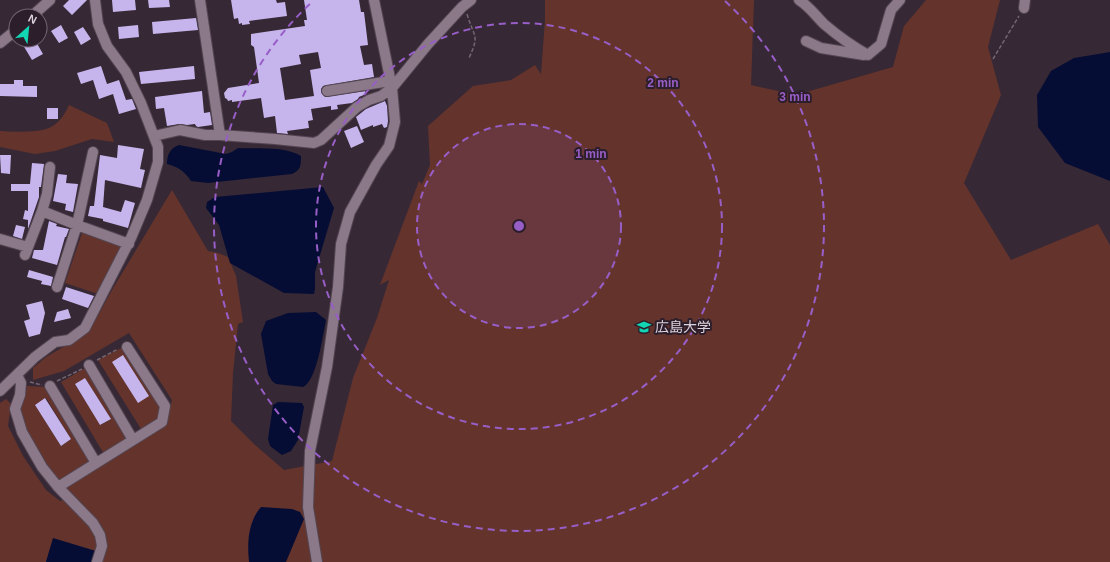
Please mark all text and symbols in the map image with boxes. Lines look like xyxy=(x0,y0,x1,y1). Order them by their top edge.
north arrow xyxy=(8,8,48,48)
text: N xyxy=(26,12,39,26)
text: 2 min xyxy=(647,76,679,90)
text: 3 min xyxy=(779,90,811,104)
text: 1 min xyxy=(575,147,607,161)
centre of rings xyxy=(512,219,526,233)
school or university icon: 広島大学 xyxy=(636,319,652,335)
place label: 広島大学 xyxy=(655,319,711,335)

